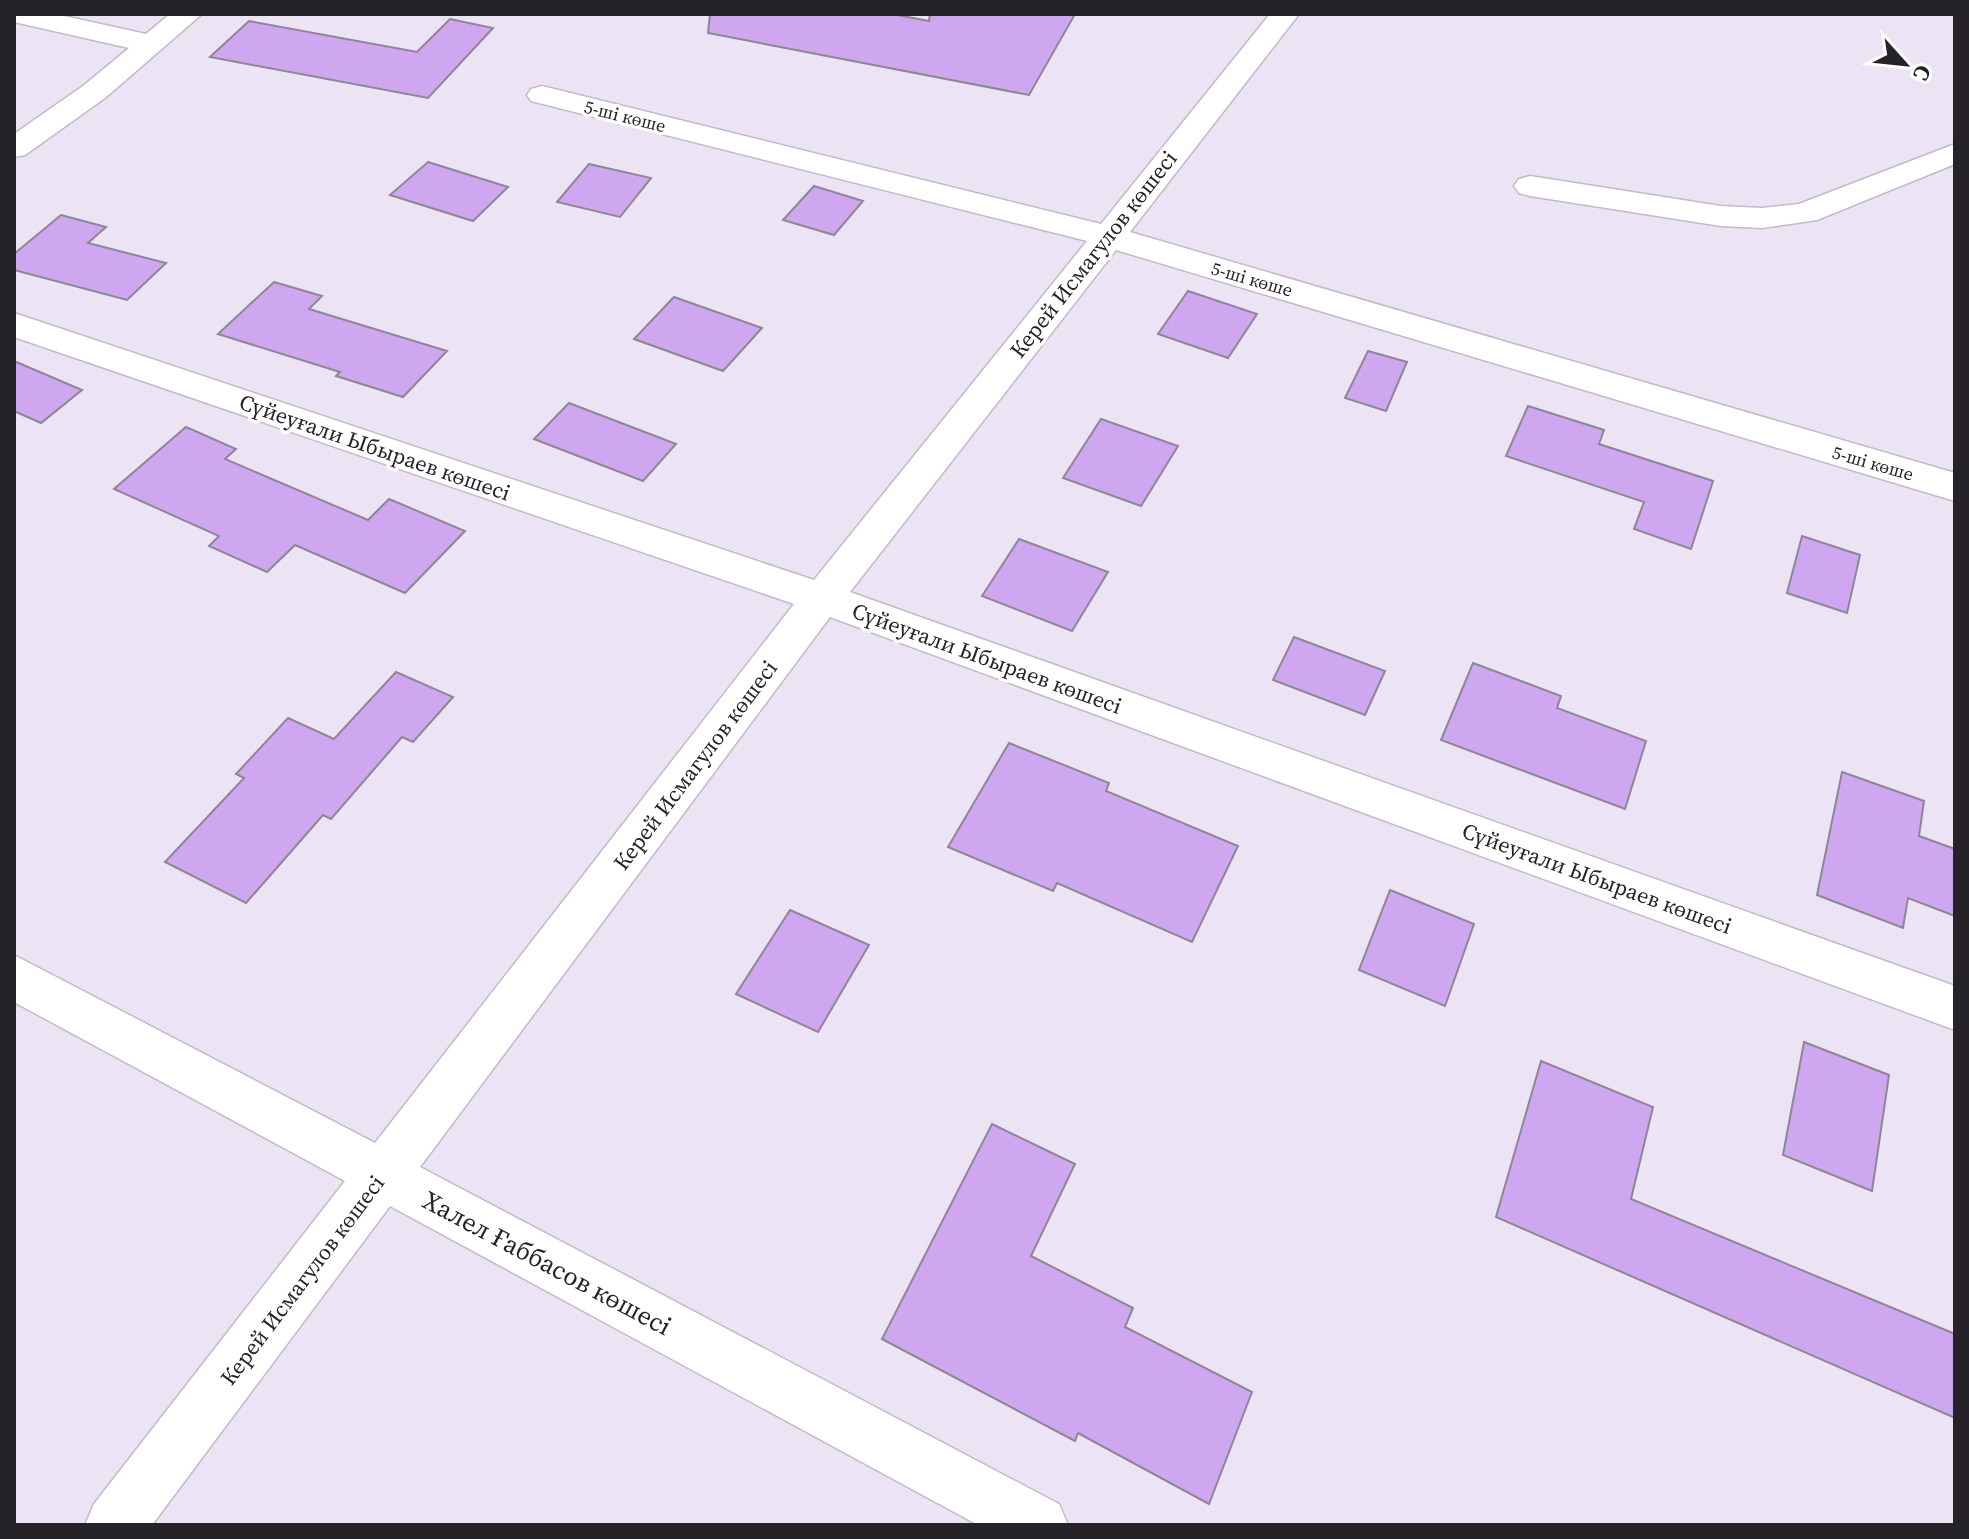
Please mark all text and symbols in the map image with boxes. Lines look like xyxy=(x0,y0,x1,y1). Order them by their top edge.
north arrow xyxy=(1865,24,1945,104)
text: С xyxy=(1906,60,1939,86)
street label: 5-шi көше xyxy=(581,94,669,138)
street label: Керей Исмагулов көшесі xyxy=(1003,144,1183,364)
street label: 5-шi көше xyxy=(1208,255,1296,303)
street label: Сүйеуғали Ыбыраев көшесi xyxy=(235,386,515,508)
street label: 5-шi көше xyxy=(1829,439,1917,487)
street label: Сүйеуғали Ыбыраев көшесi xyxy=(848,595,1126,721)
street label: Керей Исмагулов көшесі xyxy=(606,654,784,876)
street label: Сүйеуғали Ыбыраев көшесi xyxy=(1458,815,1736,941)
street label: Керей Исмагулов көшесі xyxy=(213,1169,391,1391)
street label: Халел Ғаббасов көшесі xyxy=(416,1182,678,1344)

